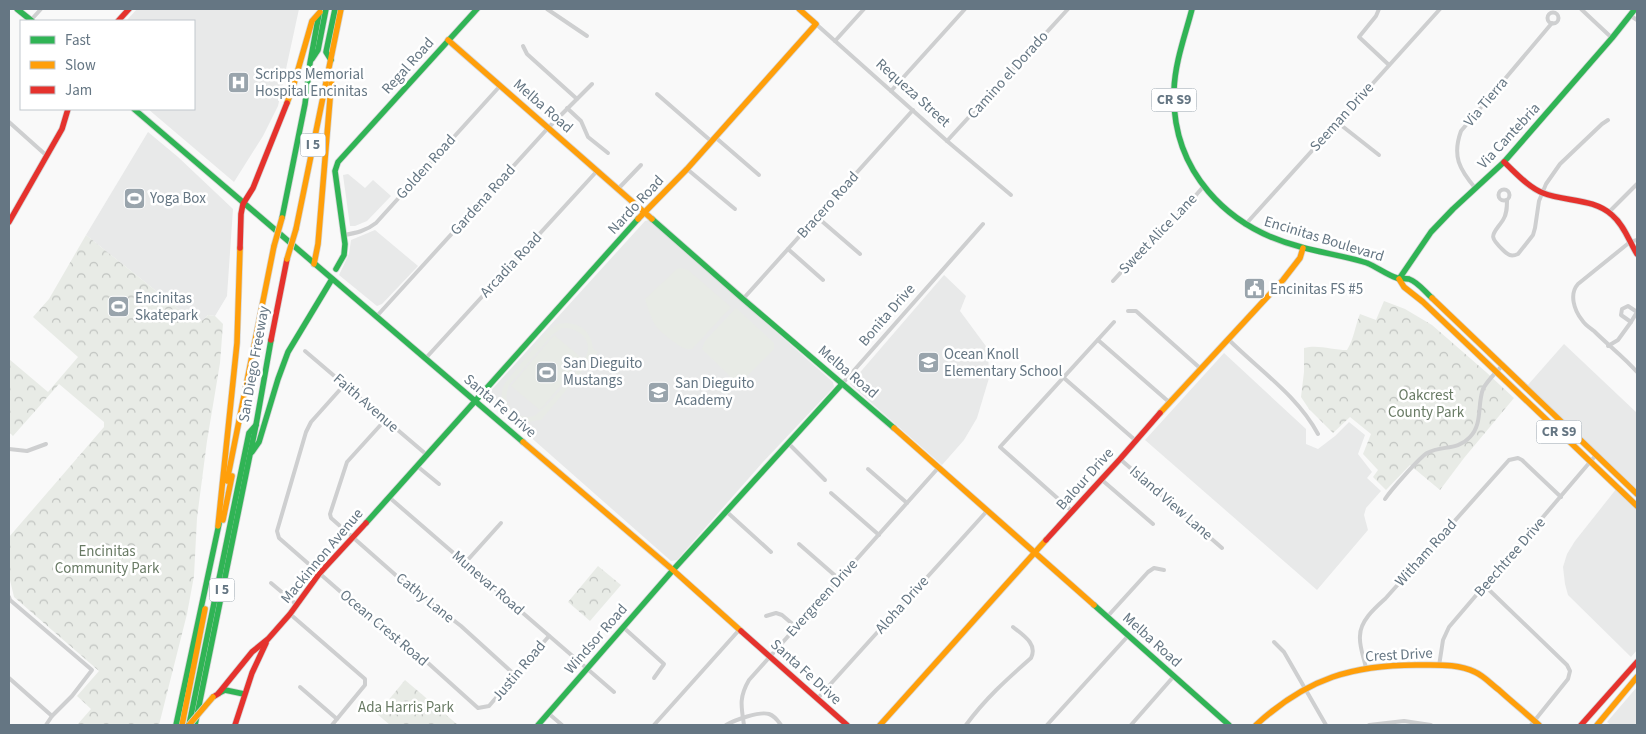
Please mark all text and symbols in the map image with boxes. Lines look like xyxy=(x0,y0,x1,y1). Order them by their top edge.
legend xyxy=(20,20,195,110)
street label: Camino el Dorado xyxy=(963,26,1053,124)
text: Fast xyxy=(65,30,91,51)
street label: Regal Road xyxy=(377,33,439,99)
street label: Requeza Street xyxy=(871,54,955,132)
text: Slow xyxy=(65,55,96,76)
place label: Scripps Memorial Hospital Encinitas xyxy=(255,64,367,102)
hospital icon: Scripps Memorial Hospital Encinitas xyxy=(227,71,251,95)
street label: Via Tierra xyxy=(1459,73,1513,131)
street label: Melba Road xyxy=(509,74,577,138)
street label: Seeman Drive xyxy=(1305,78,1379,156)
text: Jam xyxy=(65,80,92,101)
road number: CR S9 xyxy=(1152,88,1196,112)
street label: Via Cantebria xyxy=(1473,98,1545,174)
street label: Golden Road xyxy=(391,130,461,204)
road number: I 5 xyxy=(300,134,326,156)
street label: Gardena Road xyxy=(446,160,520,240)
street label: Bracero Road xyxy=(792,167,864,243)
street label: Nardo Road xyxy=(603,171,669,239)
sports icon: Yoga Box xyxy=(122,186,146,210)
place label: Yoga Box xyxy=(149,188,206,209)
street label: Sweet Alice Lane xyxy=(1114,189,1202,279)
street label: Encinitas Boulevard xyxy=(1262,211,1386,267)
street label: Arcadia Road xyxy=(475,228,547,302)
public building icon: Encinitas FS #5 xyxy=(1242,277,1266,301)
street label: Bonita Drive xyxy=(854,279,920,351)
place label: Encinitas FS #5 xyxy=(1270,279,1363,300)
place label: Encinitas Skatepark xyxy=(135,288,199,326)
sports icon: Encinitas Skatepark xyxy=(107,295,131,319)
street label: San Diego Freeway xyxy=(233,304,275,424)
street label: Melba Road xyxy=(813,340,883,404)
place label: Ocean Knoll Elementary School xyxy=(944,344,1062,382)
school or university icon: Ocean Knoll Elementary School xyxy=(916,351,940,375)
place label: San Dieguito Mustangs xyxy=(563,353,642,391)
sports icon: San Dieguito Mustangs xyxy=(535,360,559,384)
street label: Faith Avenue xyxy=(329,369,403,437)
street label: Santa Fe Drive xyxy=(459,369,541,443)
place label: San Dieguito Academy xyxy=(675,373,754,411)
school or university icon: San Dieguito Academy xyxy=(647,380,671,404)
park label: Oakcrest County Park xyxy=(1388,385,1465,423)
road number: CR S9 xyxy=(1536,421,1582,444)
street label: Balour Drive xyxy=(1051,443,1119,515)
street label: Island View Lane xyxy=(1125,461,1217,545)
street label: Mackinnon Avenue xyxy=(276,504,368,608)
street label: Beechtree Drive xyxy=(1470,513,1550,601)
street label: Witham Road xyxy=(1390,515,1462,591)
park label: Encinitas Community Park xyxy=(55,541,160,579)
street label: Munevar Road xyxy=(447,546,529,620)
street label: Evergreen Drive xyxy=(781,554,863,642)
street label: Cathy Lane xyxy=(391,568,459,628)
street label: Aloha Drive xyxy=(870,571,934,639)
road number: I 5 xyxy=(210,578,234,602)
street label: Ocean Crest Road xyxy=(335,585,433,671)
street label: Windsor Road xyxy=(560,599,632,679)
street label: Melba Road xyxy=(1118,608,1186,672)
street label: Santa Fe Drive xyxy=(766,634,846,710)
street label: Justin Road xyxy=(487,636,551,706)
street label: Crest Drive xyxy=(1365,643,1433,667)
park label: Ada Harris Park xyxy=(358,697,454,718)

